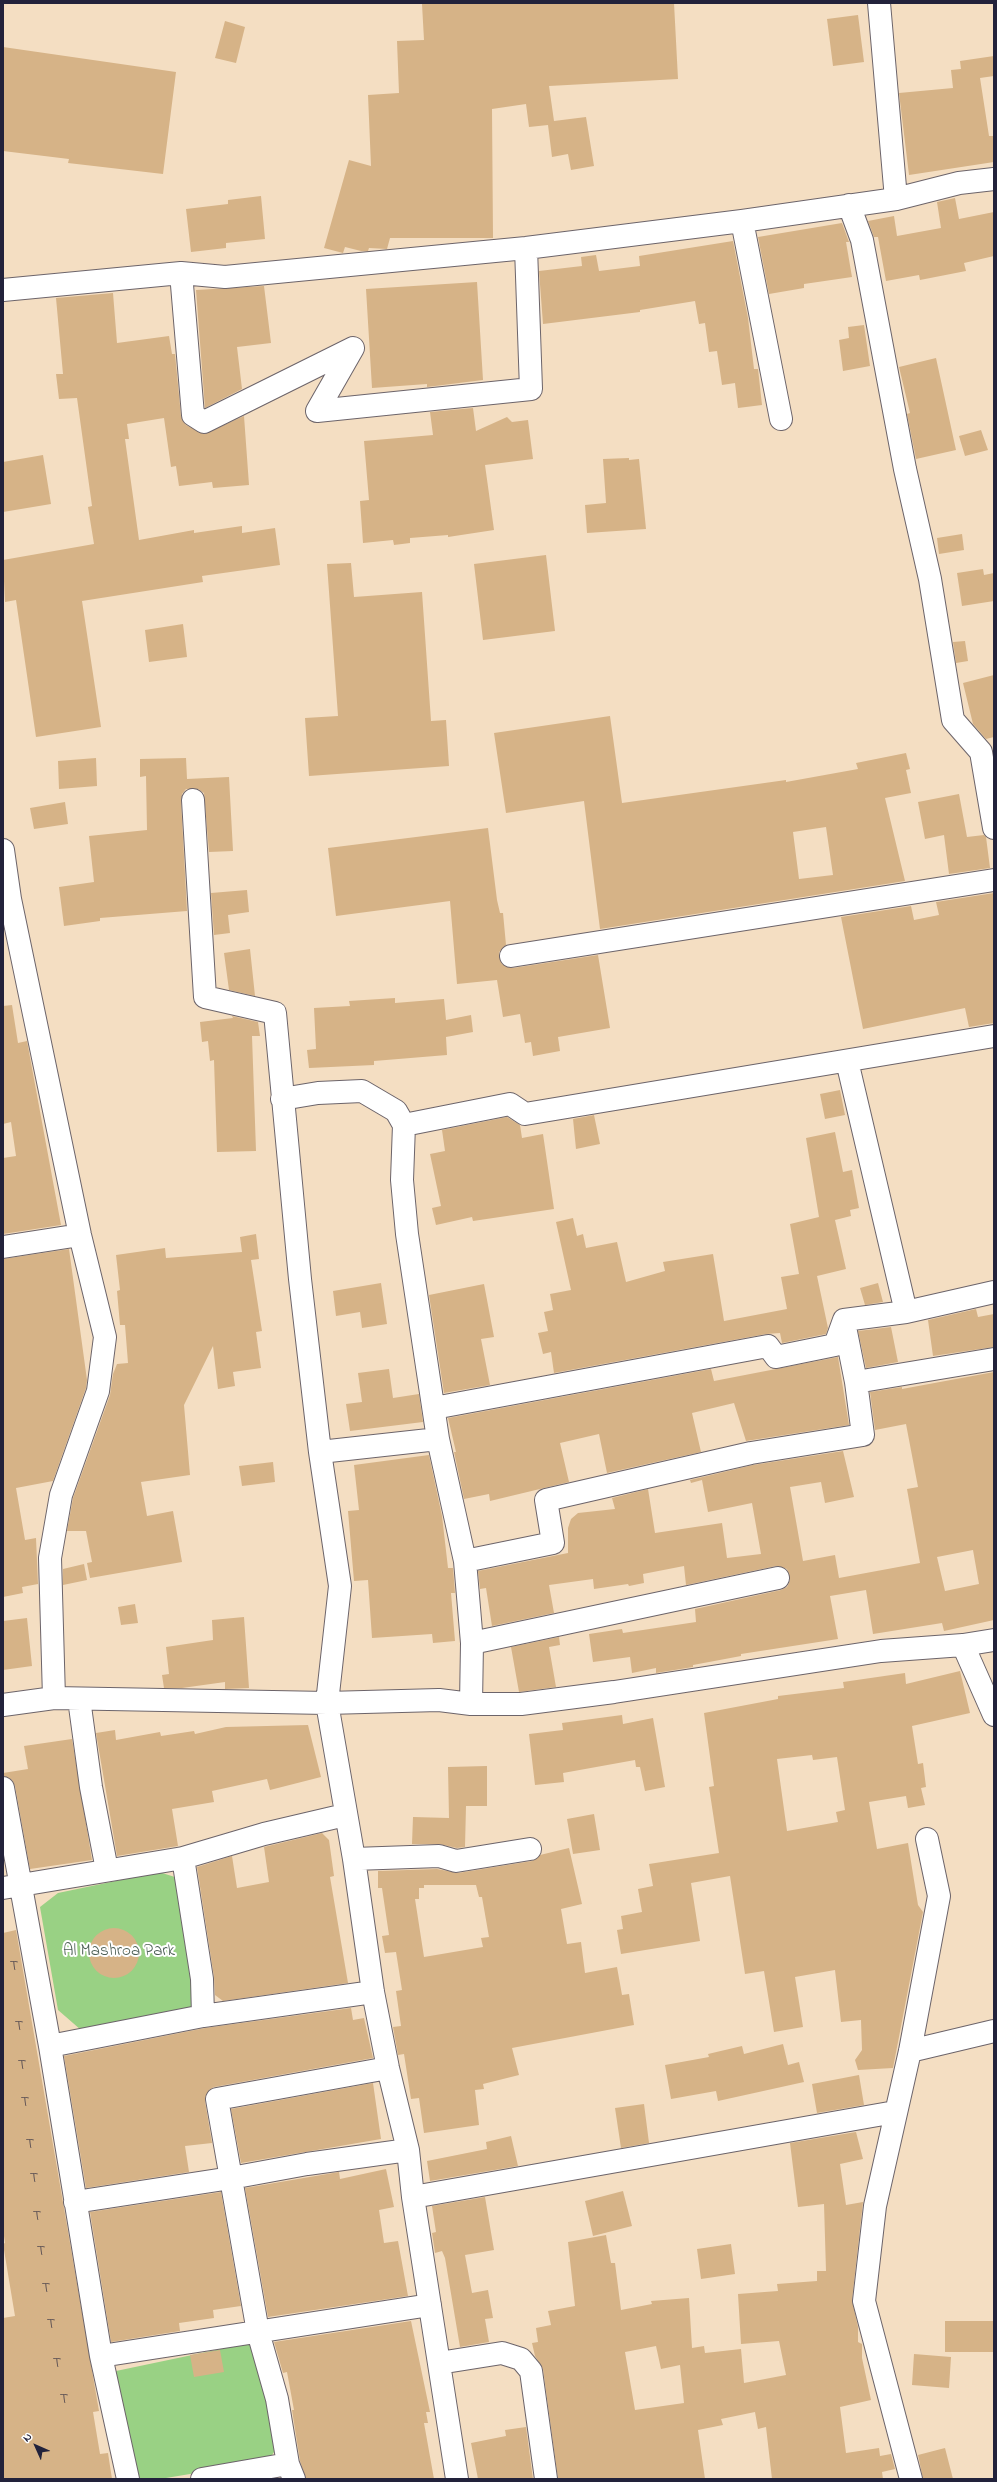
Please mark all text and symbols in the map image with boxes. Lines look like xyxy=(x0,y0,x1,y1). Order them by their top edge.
park label: Al Mashroa Park xyxy=(63,1942,175,1962)
house number: T xyxy=(10,1959,18,1977)
house number: T xyxy=(15,2019,23,2037)
house number: T xyxy=(18,2058,26,2076)
house number: T xyxy=(21,2095,29,2113)
house number: T xyxy=(26,2137,34,2155)
house number: T xyxy=(30,2171,38,2189)
house number: T xyxy=(33,2209,41,2227)
house number: T xyxy=(37,2244,45,2262)
house number: T xyxy=(42,2281,50,2299)
house number: T xyxy=(47,2317,55,2335)
house number: T xyxy=(53,2356,61,2374)
house number: T xyxy=(60,2392,68,2410)
north arrow xyxy=(16,2426,56,2466)
text: N xyxy=(19,2429,36,2446)

